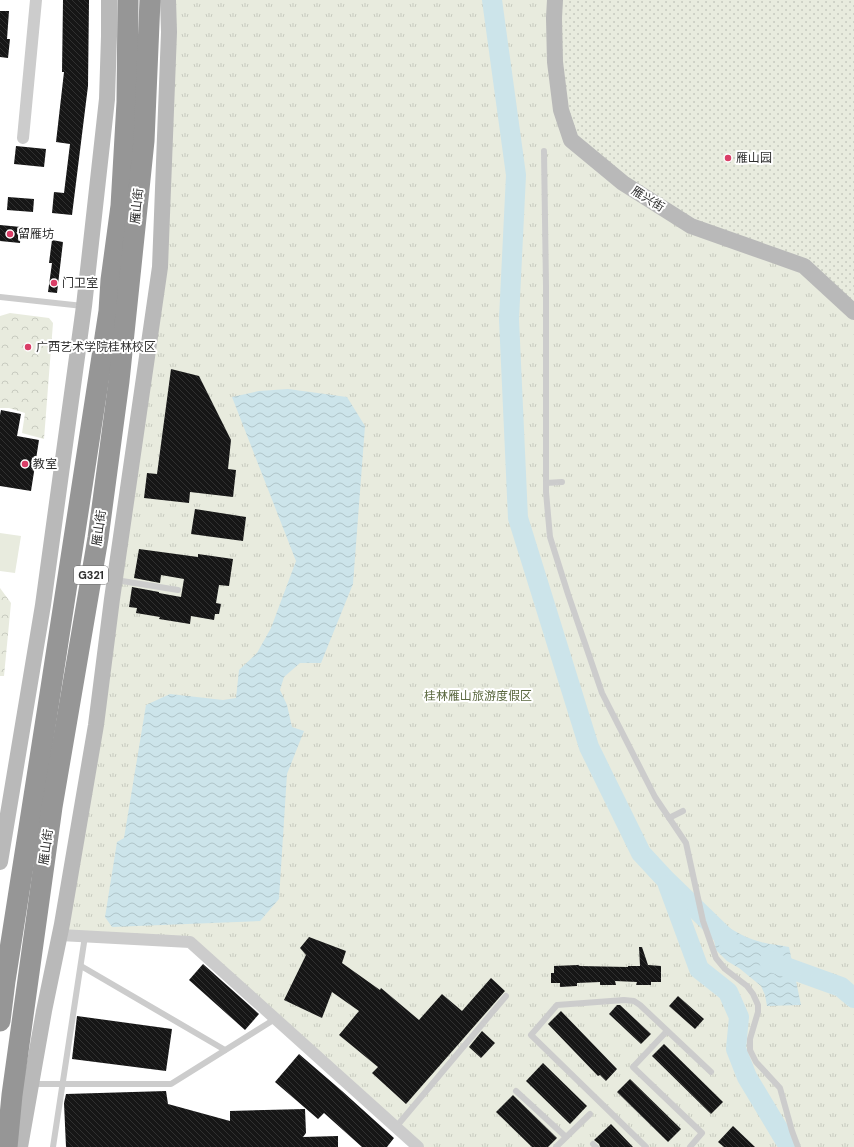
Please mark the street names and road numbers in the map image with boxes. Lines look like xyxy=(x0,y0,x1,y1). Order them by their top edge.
street label: 雁兴街 xyxy=(628,183,668,215)
street label: 雁山街 xyxy=(127,187,147,225)
street label: 雁山街 xyxy=(89,509,109,547)
road number: G321 xyxy=(74,566,108,584)
street label: 雁山街 xyxy=(36,828,56,866)

